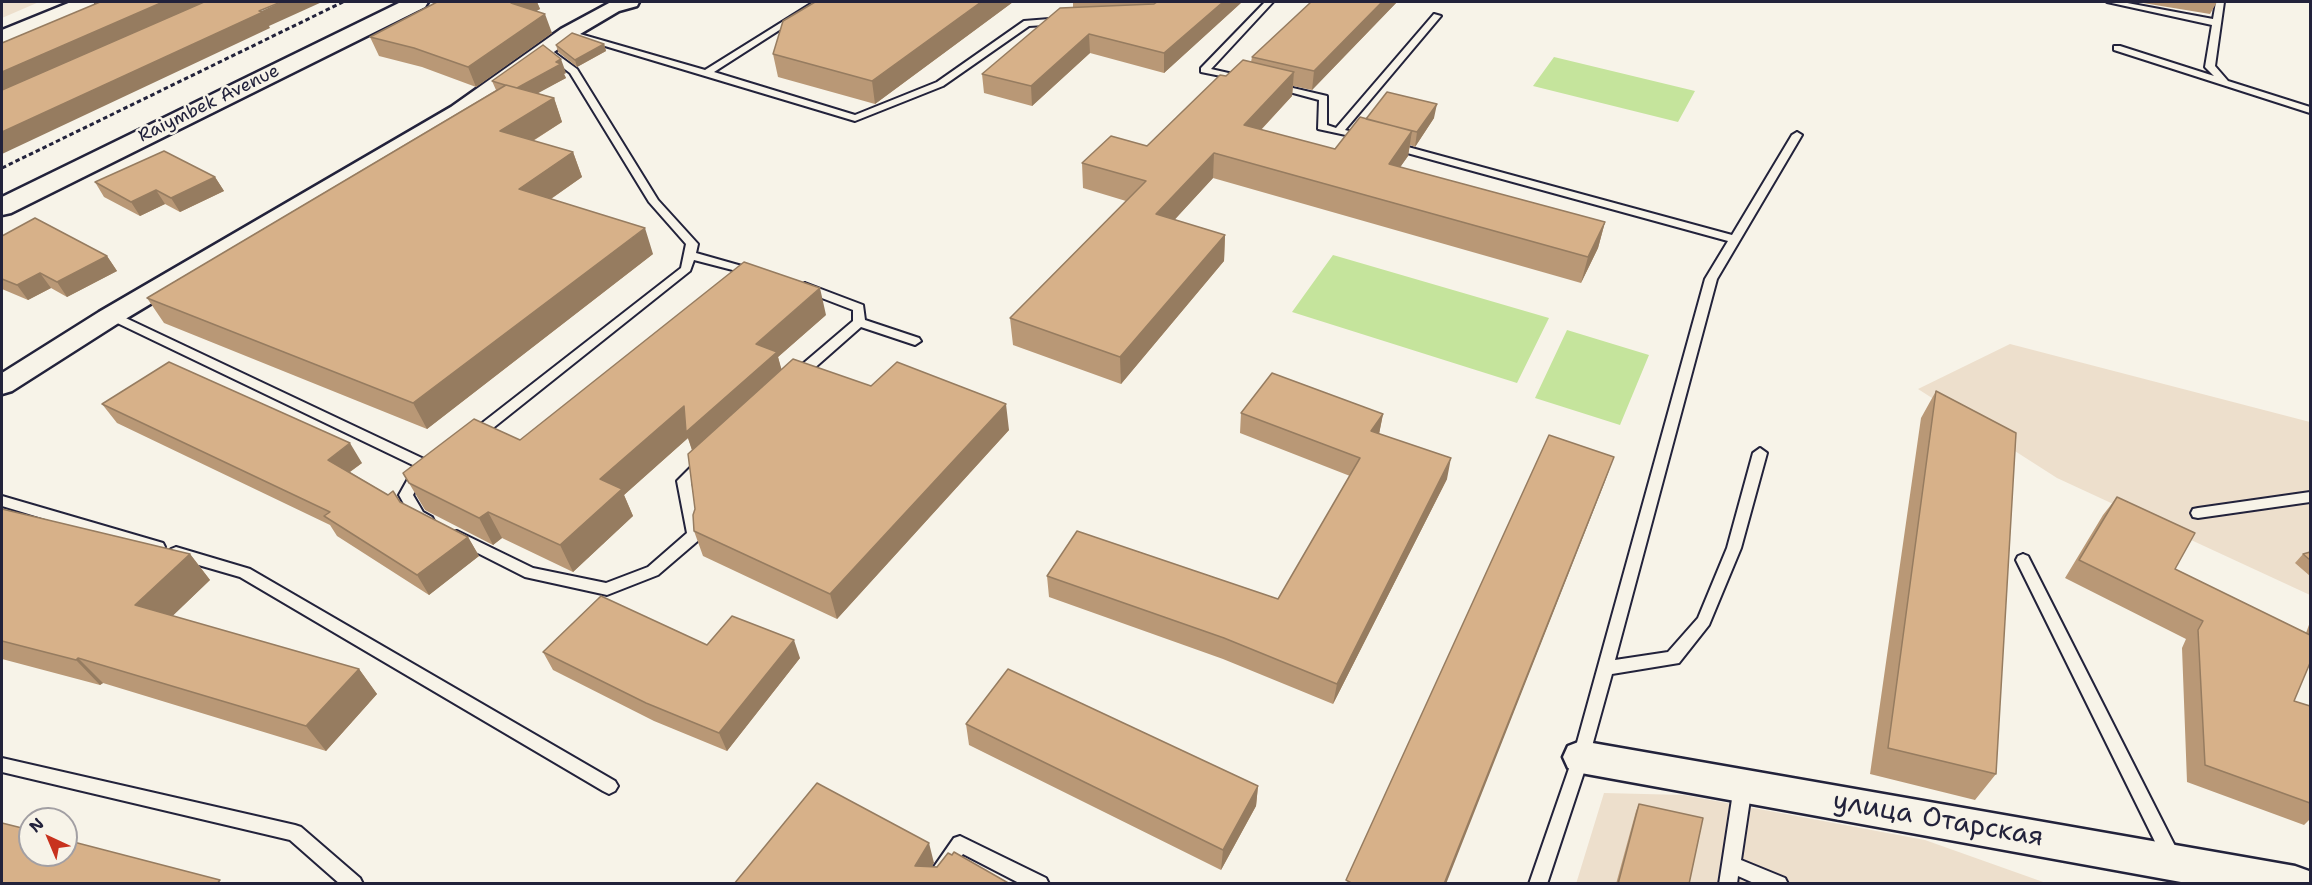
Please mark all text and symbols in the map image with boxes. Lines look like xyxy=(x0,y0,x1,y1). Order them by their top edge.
street label: Raiymbek Avenue xyxy=(135,60,283,148)
street label: улица Отарская xyxy=(1830,786,2046,854)
north arrow xyxy=(18,807,78,867)
text: N xyxy=(25,813,48,837)

